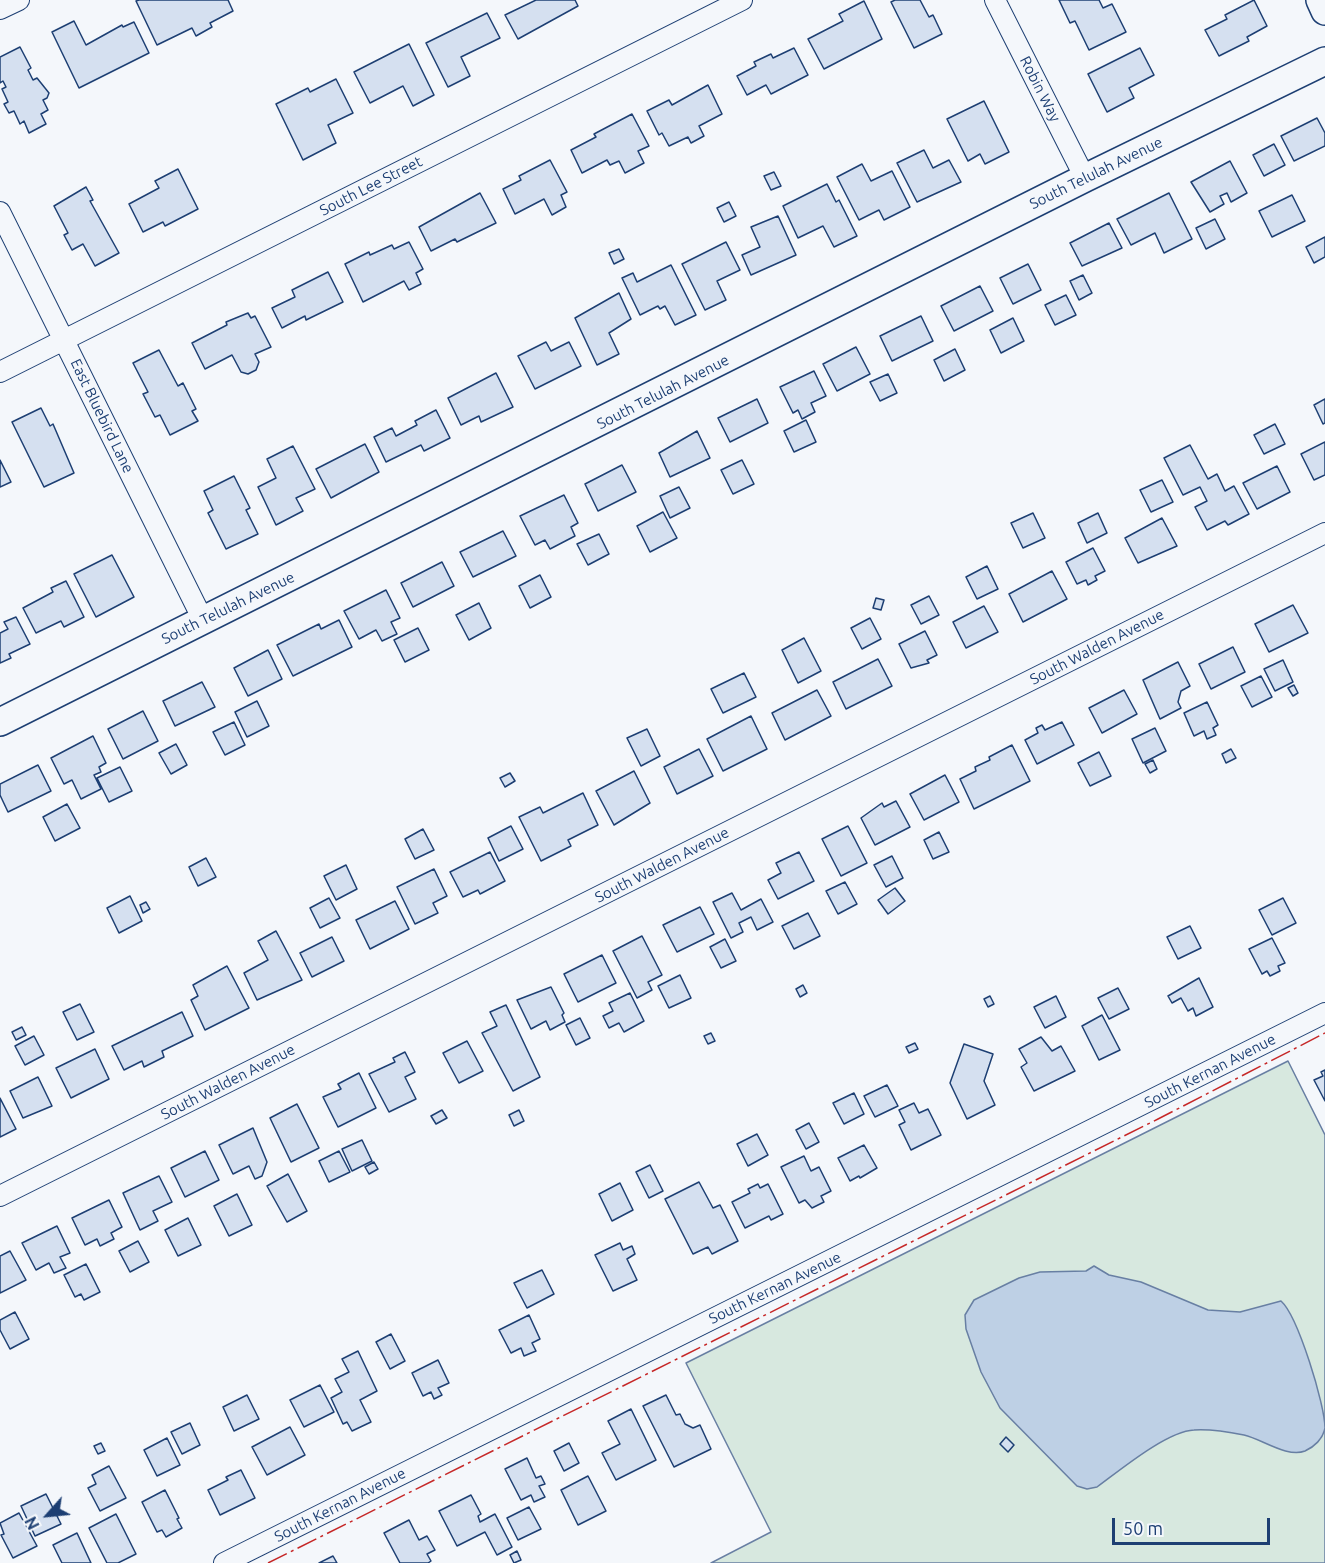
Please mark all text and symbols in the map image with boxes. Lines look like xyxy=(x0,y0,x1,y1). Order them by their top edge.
street label: Robin Way xyxy=(1016,53,1064,125)
street label: South Telulah Avenue xyxy=(1027,133,1165,213)
street label: South Lee Street xyxy=(317,152,425,220)
street label: South Telulah Avenue xyxy=(594,351,732,433)
street label: East Bluebird Lane xyxy=(67,356,137,476)
street label: South Telulah Avenue xyxy=(159,568,297,648)
street label: South Walden Avenue xyxy=(1027,605,1167,689)
street label: South Walden Avenue xyxy=(592,823,732,907)
street label: South Kernan Avenue xyxy=(1141,1030,1279,1112)
street label: South Walden Avenue xyxy=(158,1040,298,1124)
street label: South Kernan Avenue xyxy=(706,1248,844,1328)
street label: South Kernan Avenue xyxy=(271,1464,409,1546)
north arrow xyxy=(18,1485,78,1545)
scale bar xyxy=(1115,1506,1272,1544)
text: N xyxy=(21,1514,43,1533)
text: 50 m xyxy=(1123,1518,1163,1538)

